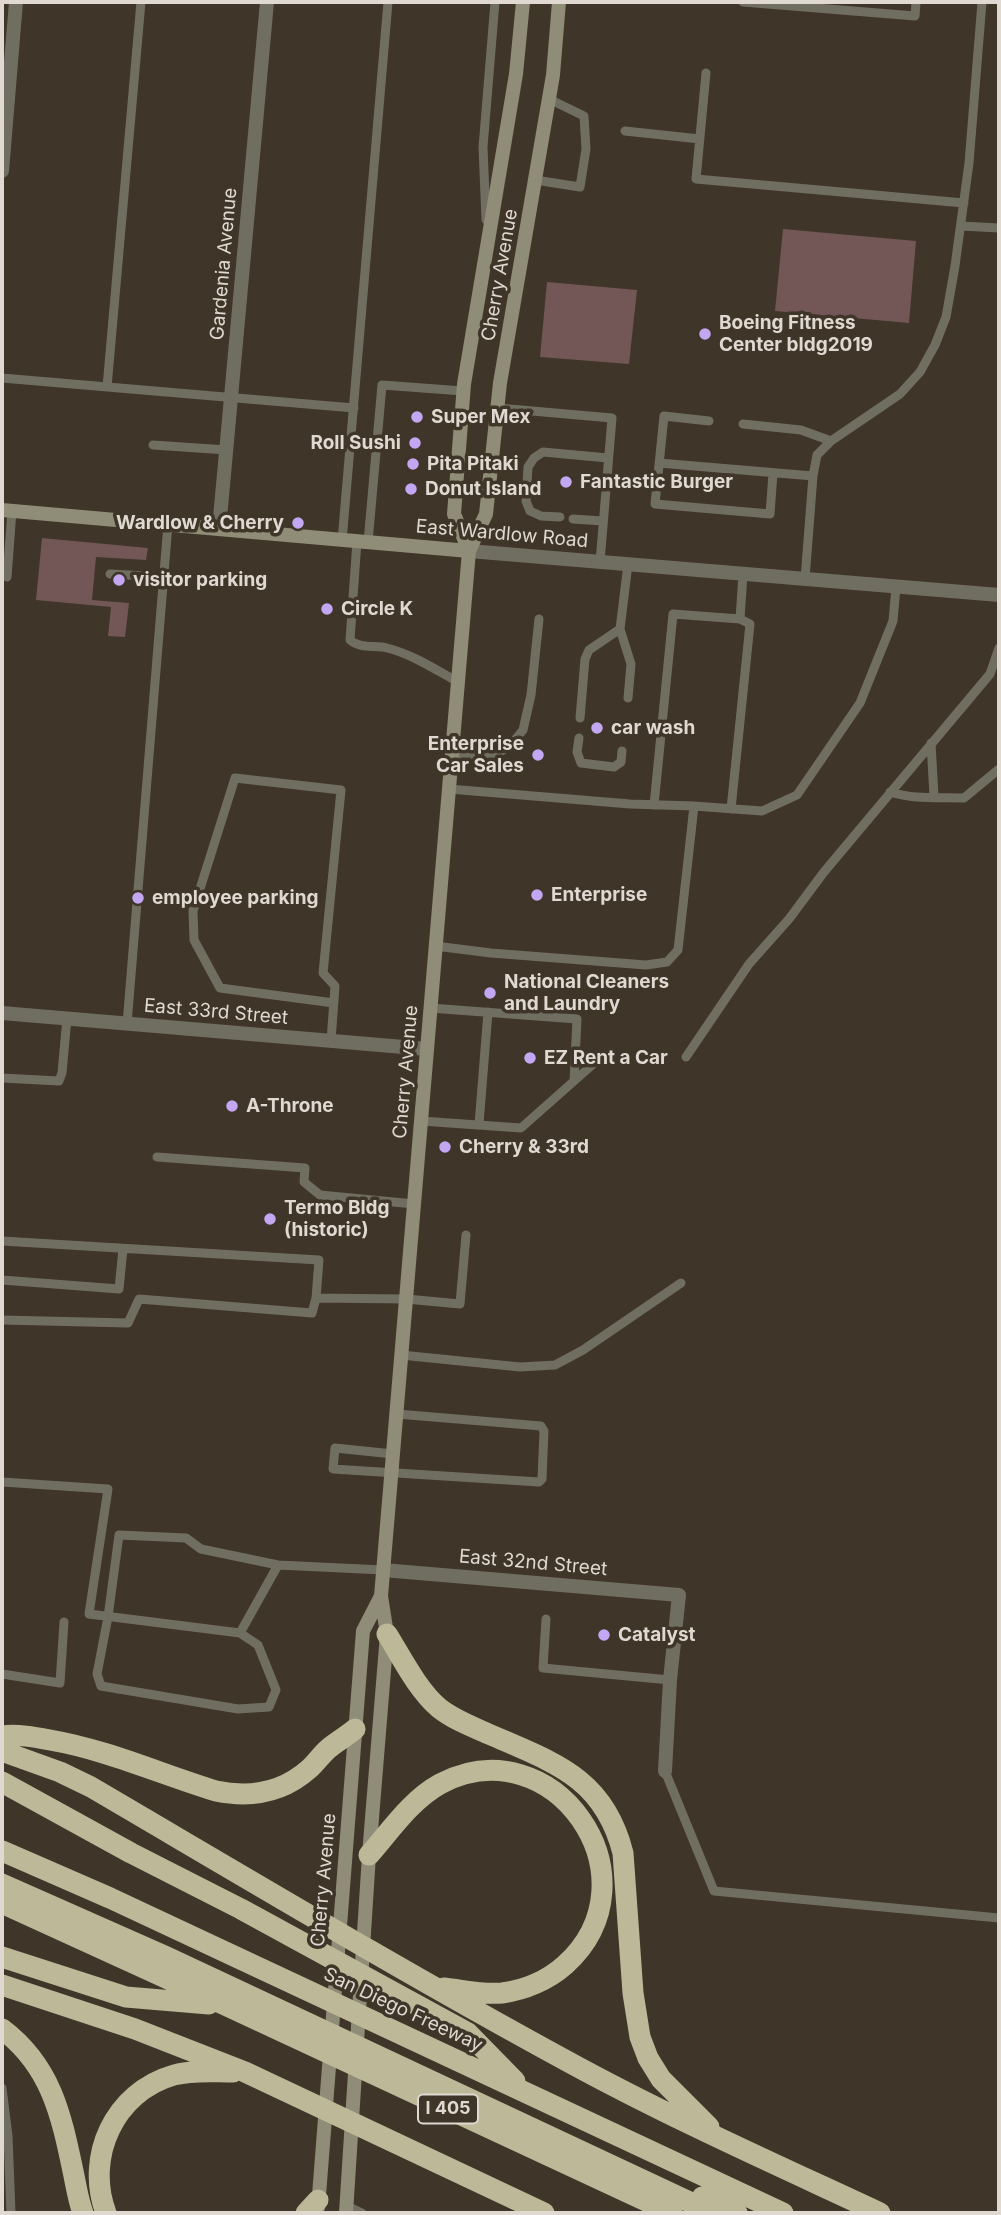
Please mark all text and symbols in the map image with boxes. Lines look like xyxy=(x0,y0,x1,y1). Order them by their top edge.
street label: Gardenia Avenue xyxy=(206,187,242,341)
street label: Cherry Avenue xyxy=(477,207,523,343)
place label: Boeing Fitness Center bldg2019 xyxy=(719,312,873,356)
marker: Boeing Fitness Center bldg2019 xyxy=(697,326,713,342)
place label: Super Mex xyxy=(431,406,530,428)
marker: Super Mex xyxy=(409,409,425,425)
place label: Roll Sushi xyxy=(310,432,401,454)
marker: Roll Sushi xyxy=(407,435,423,451)
place label: Pita Pitaki xyxy=(427,453,519,475)
marker: Pita Pitaki xyxy=(405,456,421,472)
place label: Fantastic Burger xyxy=(580,471,733,493)
marker: Fantastic Burger xyxy=(558,474,574,490)
place label: Donut Island xyxy=(425,478,541,500)
marker: Donut Island xyxy=(403,481,419,497)
place label: Wardlow & Cherry xyxy=(116,512,284,534)
marker: Wardlow & Cherry xyxy=(290,515,306,531)
street label: East Wardlow Road xyxy=(415,515,589,553)
place label: visitor parking xyxy=(133,569,267,591)
marker: visitor parking xyxy=(111,572,127,588)
place label: Circle K xyxy=(341,598,413,620)
marker: Circle K xyxy=(319,601,335,617)
place label: car wash xyxy=(611,717,695,739)
marker: car wash xyxy=(589,720,605,736)
place label: Enterprise Car Sales xyxy=(428,733,524,777)
marker: Enterprise Car Sales xyxy=(530,747,546,763)
place label: Enterprise xyxy=(551,884,647,906)
place label: employee parking xyxy=(152,887,319,909)
marker: Enterprise xyxy=(529,887,545,903)
marker: employee parking xyxy=(130,890,146,906)
place label: National Cleaners and Laundry xyxy=(504,971,669,1015)
marker: National Cleaners and Laundry xyxy=(482,985,498,1001)
street label: East 33rd Street xyxy=(143,994,289,1030)
street label: Cherry Avenue xyxy=(389,1004,423,1140)
place label: EZ Rent a Car xyxy=(544,1047,668,1069)
marker: EZ Rent a Car xyxy=(522,1050,538,1066)
place label: A-Throne xyxy=(246,1095,334,1117)
marker: A-Throne xyxy=(224,1098,240,1114)
place label: Cherry & 33rd xyxy=(459,1136,589,1158)
marker: Cherry & 33rd xyxy=(437,1139,453,1155)
place label: Termo Bldg (historic) xyxy=(284,1197,390,1241)
marker: Termo Bldg (historic) xyxy=(262,1211,278,1227)
street label: East 32nd Street xyxy=(458,1545,608,1581)
place label: Catalyst xyxy=(618,1624,696,1646)
marker: Catalyst xyxy=(596,1627,612,1643)
street label: Cherry Avenue xyxy=(307,1812,341,1948)
street label: San Diego Freeway xyxy=(320,1963,486,2057)
road number: I 405 xyxy=(418,2094,478,2124)

